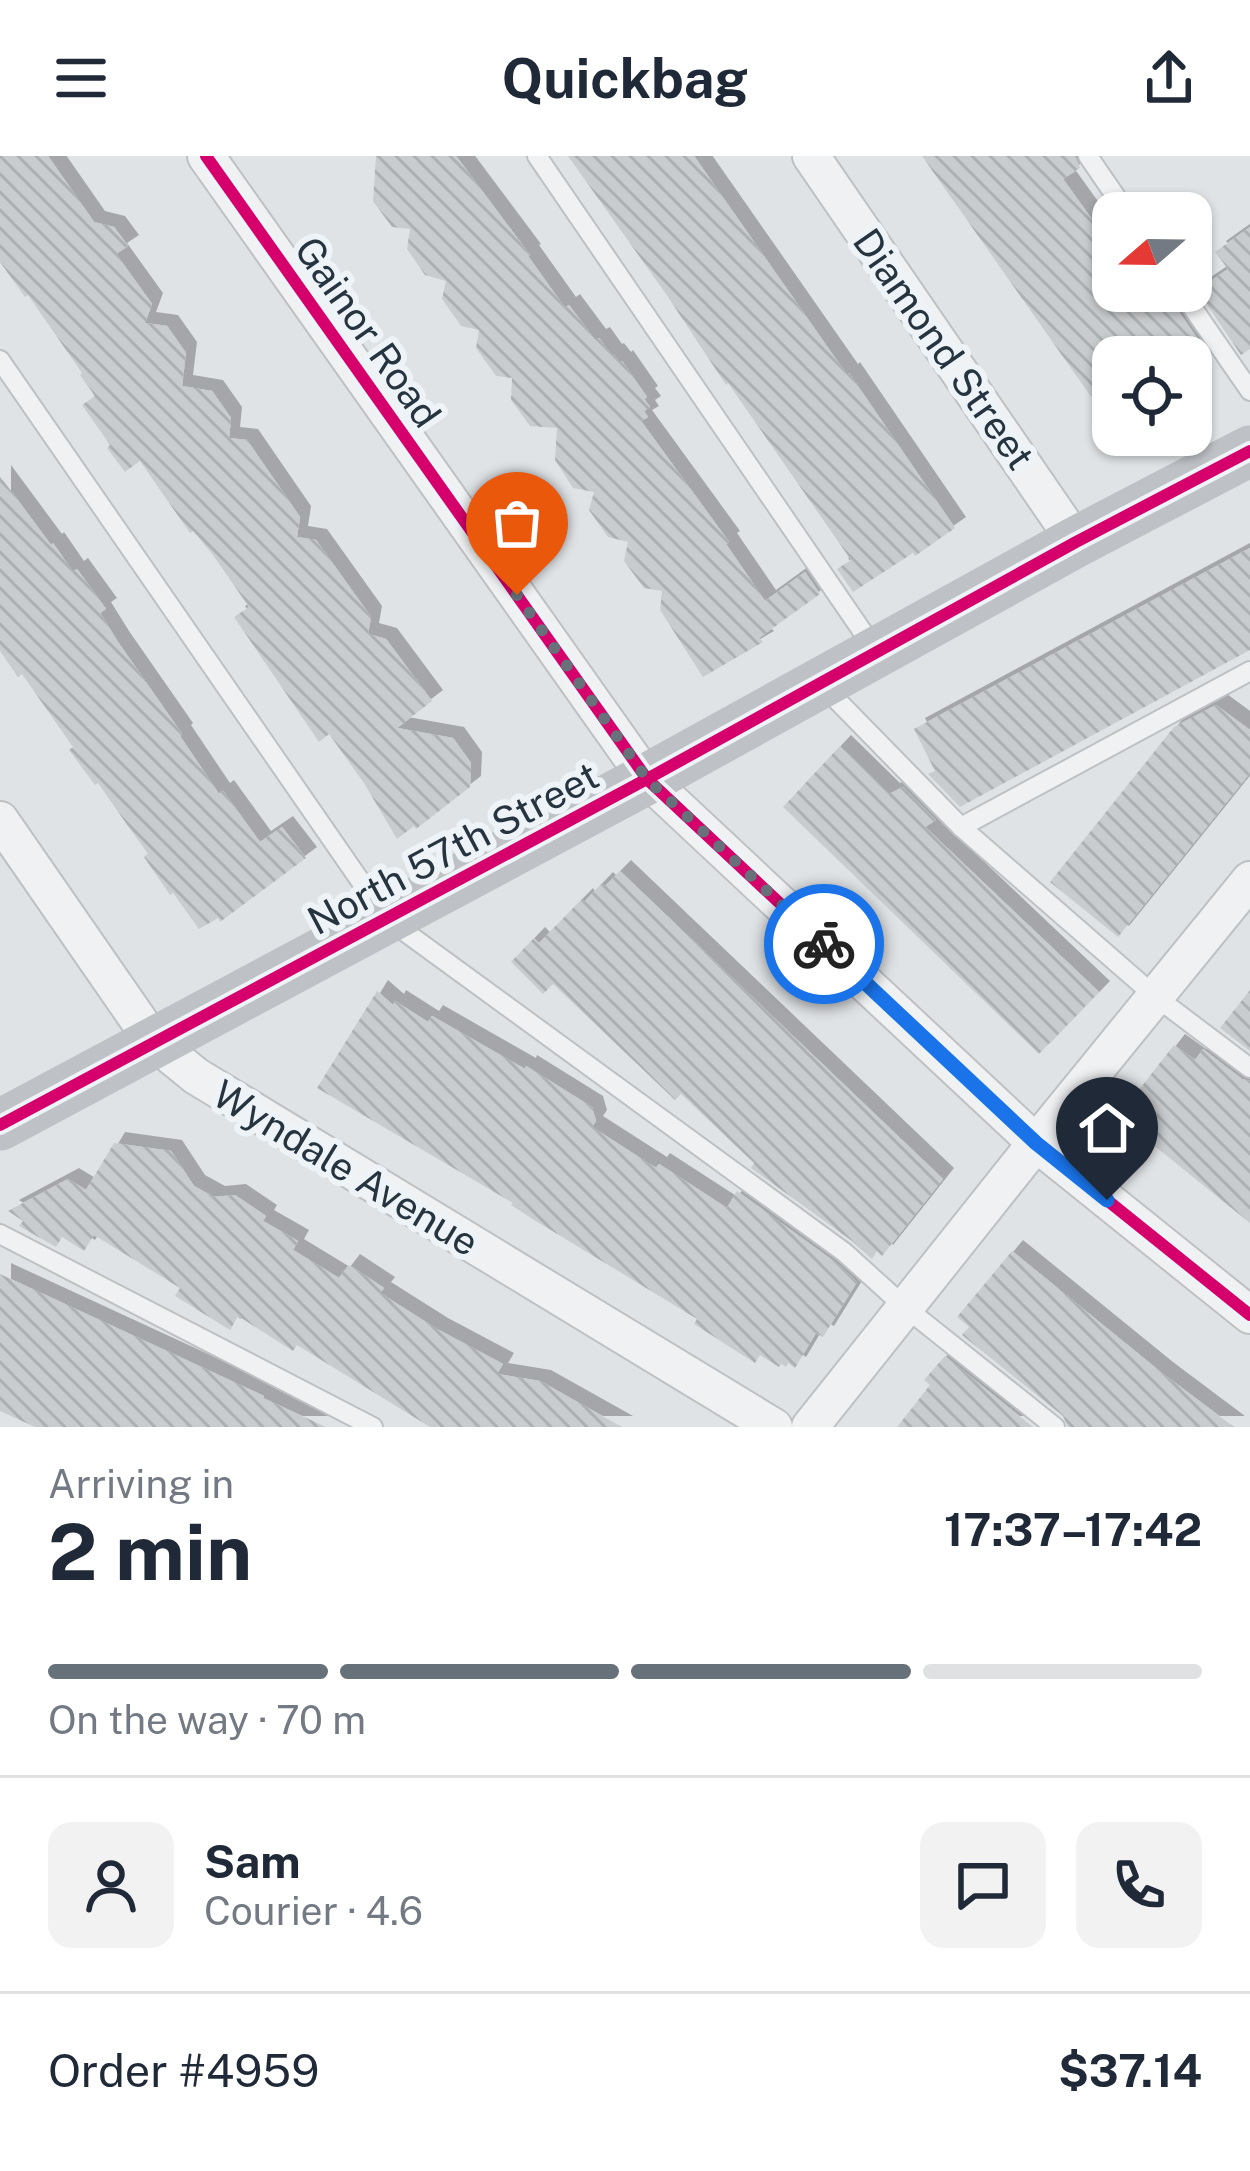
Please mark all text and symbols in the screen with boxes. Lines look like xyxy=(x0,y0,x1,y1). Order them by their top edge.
icon: menu xyxy=(48,45,114,111)
icon: share xyxy=(1136,45,1202,111)
text: Quickbag xyxy=(502,47,748,110)
north arrow xyxy=(1092,192,1212,312)
map controls xyxy=(1092,192,1212,456)
street label: Diamond Street xyxy=(844,220,1044,478)
street label: Gainor Road xyxy=(286,228,450,436)
button: locate xyxy=(1092,336,1212,456)
pin xyxy=(466,472,568,595)
icon: bag xyxy=(484,490,550,556)
street label: North 57th Street xyxy=(300,752,606,944)
courier xyxy=(764,884,884,1004)
icon: bike xyxy=(791,911,857,977)
street label: Wyndale Avenue xyxy=(205,1071,487,1265)
pin xyxy=(1056,1077,1158,1200)
icon: home xyxy=(1074,1095,1140,1161)
text: Arriving in xyxy=(48,1461,234,1507)
text: 17:37–17:42 xyxy=(944,1503,1202,1556)
text: 2 min xyxy=(48,1506,252,1598)
text: On the way · 70 m xyxy=(48,1697,366,1743)
button: person xyxy=(48,1822,174,1948)
button: chat xyxy=(920,1822,1046,1948)
button: phone xyxy=(1076,1822,1202,1948)
text: Sam xyxy=(204,1835,301,1888)
text: Courier · 4.6 xyxy=(204,1888,423,1934)
text: Order #4959 xyxy=(48,2044,319,2097)
text: $37.14 xyxy=(1058,2044,1202,2097)

